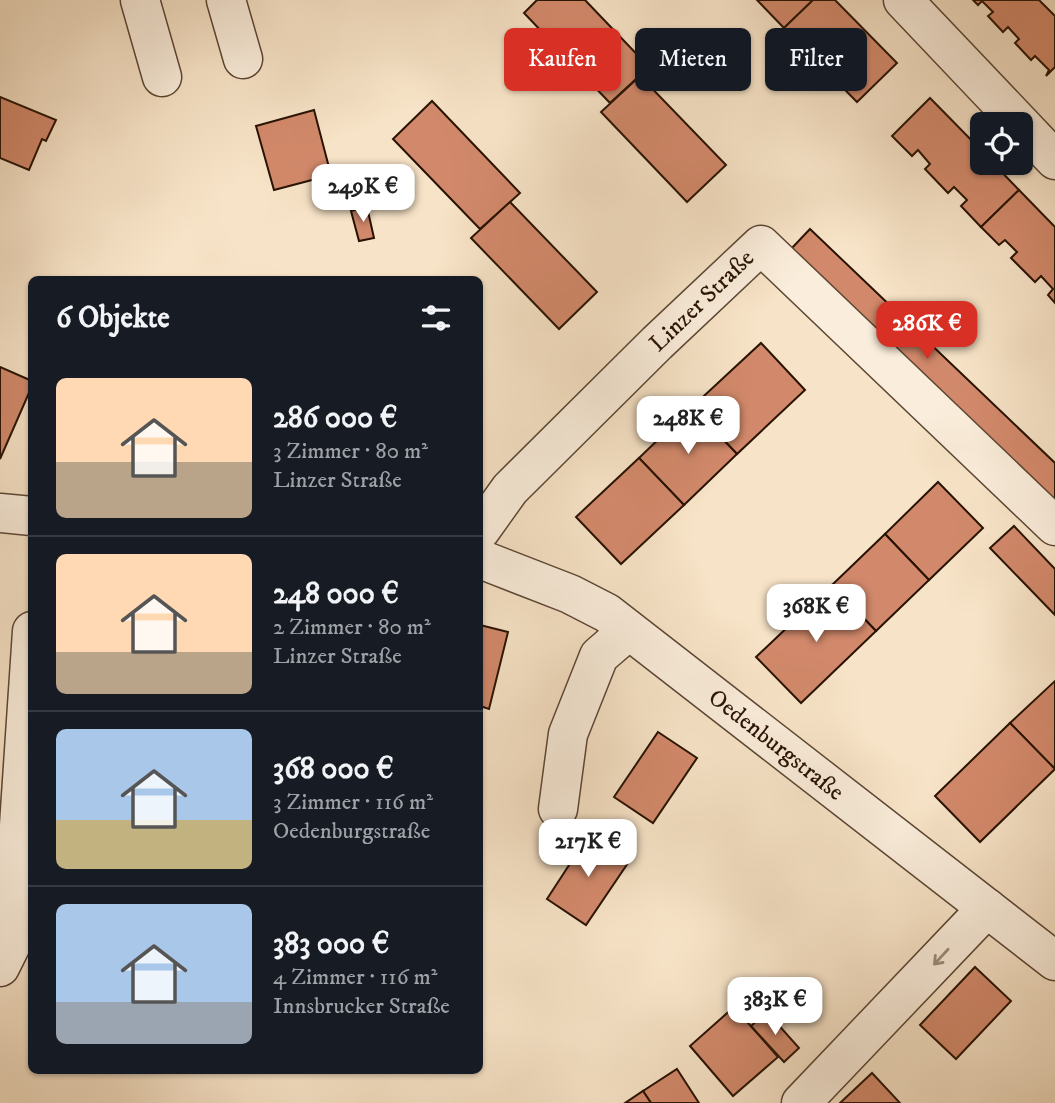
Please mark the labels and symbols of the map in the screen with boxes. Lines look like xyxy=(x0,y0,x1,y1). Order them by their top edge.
pin: 249K € xyxy=(306,164,420,224)
street label: Linzer Straße xyxy=(643,244,761,358)
pin: 286K € xyxy=(870,302,984,361)
pin: 248K € xyxy=(631,396,745,456)
pin: 368K € xyxy=(759,584,873,644)
street label: Oedenburgstraße xyxy=(702,683,850,807)
pin: 217K € xyxy=(531,820,645,879)
one-way arrow xyxy=(932,948,949,965)
pin: 383K € xyxy=(718,978,832,1037)

